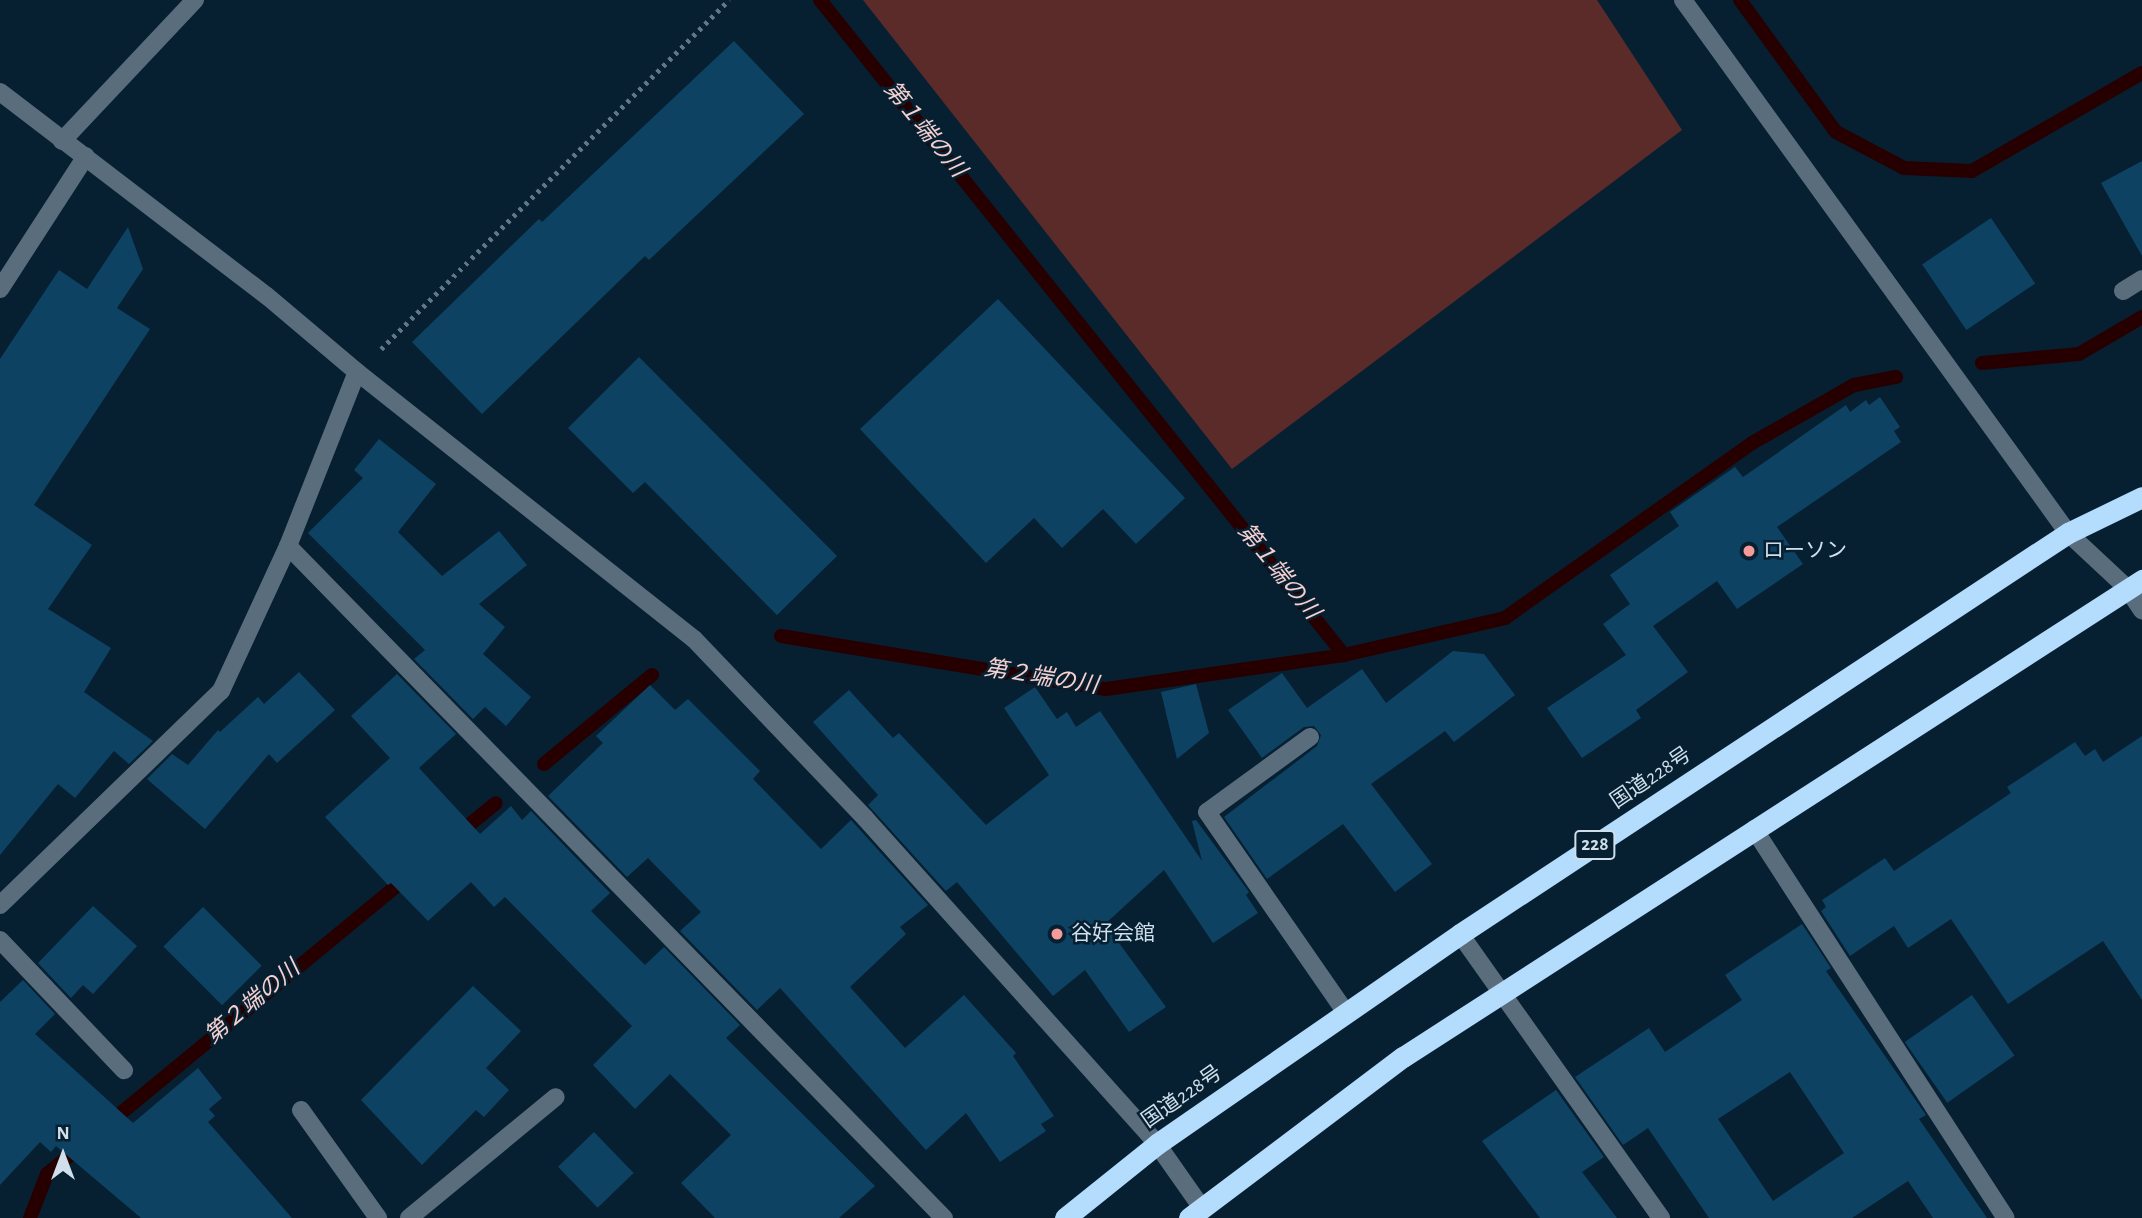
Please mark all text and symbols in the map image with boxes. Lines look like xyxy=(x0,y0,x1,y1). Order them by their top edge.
water label: 第１端の川 xyxy=(877,77,971,183)
water label: 第１端の川 xyxy=(1231,519,1325,625)
place label: ローソン xyxy=(1763,538,1847,564)
marker: ローソン xyxy=(1741,543,1757,559)
water label: 第２端の川 xyxy=(982,655,1100,701)
street label: 国道228号 xyxy=(1606,742,1696,814)
road number: 228 xyxy=(1574,830,1616,860)
place label: 谷好会館 xyxy=(1071,921,1155,947)
marker: 谷好会館 xyxy=(1049,926,1065,942)
water label: 第２端の川 xyxy=(200,955,306,1051)
street label: 国道228号 xyxy=(1137,1060,1227,1134)
north arrow xyxy=(28,1120,98,1190)
text: N xyxy=(56,1124,70,1143)

